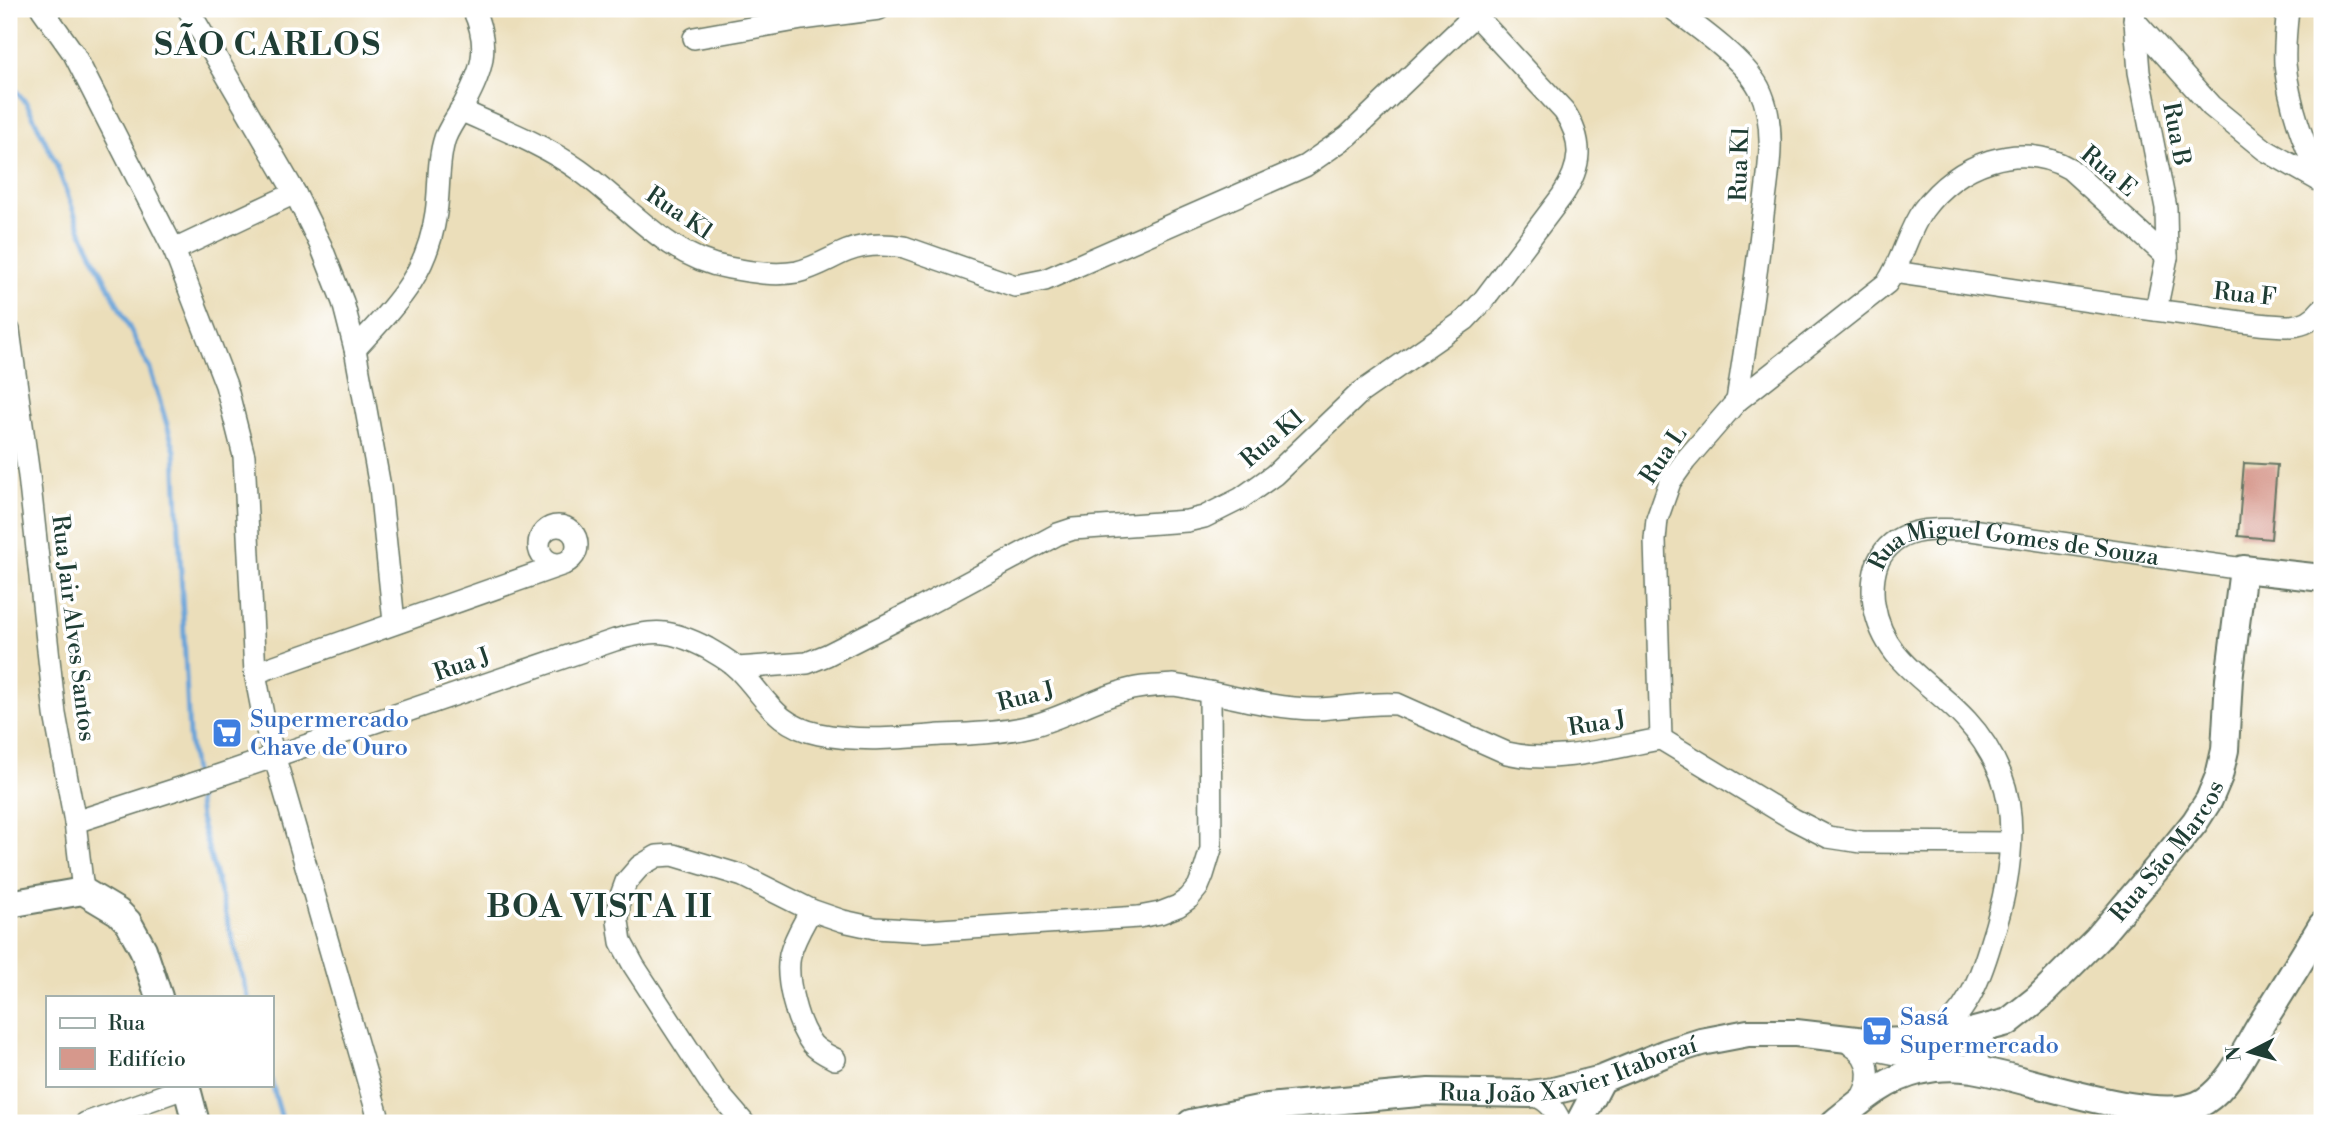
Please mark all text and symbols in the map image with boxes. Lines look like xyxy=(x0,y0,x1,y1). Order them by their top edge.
district label: SÃO CARLOS xyxy=(154,23,382,65)
street label: Rua B xyxy=(2155,100,2197,169)
street label: Rua K1 xyxy=(1724,125,1756,202)
street label: Rua E xyxy=(2074,140,2142,204)
street label: Rua K1 xyxy=(640,180,720,248)
street label: Rua F xyxy=(2212,277,2278,313)
street label: Rua K1 xyxy=(1234,402,1311,475)
street label: Rua L xyxy=(1634,421,1694,490)
street label: Rua Jair Alves Santos xyxy=(44,513,102,743)
street label: Rua Miguel Gomes de Souza xyxy=(1862,515,2162,575)
street label: Rua J xyxy=(430,641,495,689)
street label: Rua J xyxy=(994,675,1058,719)
place label: Supermercado Chave de Ouro xyxy=(250,705,409,763)
street label: Rua J xyxy=(1566,705,1628,743)
supermarket icon: Supermercado Chave de Ouro xyxy=(210,716,244,750)
street label: Rua São Marcos xyxy=(2104,776,2231,929)
district label: BOA VISTA II xyxy=(486,887,714,927)
legend xyxy=(46,996,273,1086)
place label: Sasá Supermercado xyxy=(1900,1003,2059,1061)
text: Rua xyxy=(108,1011,145,1037)
supermarket icon: Sasá Supermercado xyxy=(1860,1014,1894,1048)
north arrow xyxy=(2216,1016,2286,1086)
street label: Rua João Xavier Itaboraí xyxy=(1439,1030,1702,1110)
text: N xyxy=(2221,1045,2247,1062)
text: Edifício xyxy=(108,1047,186,1073)

